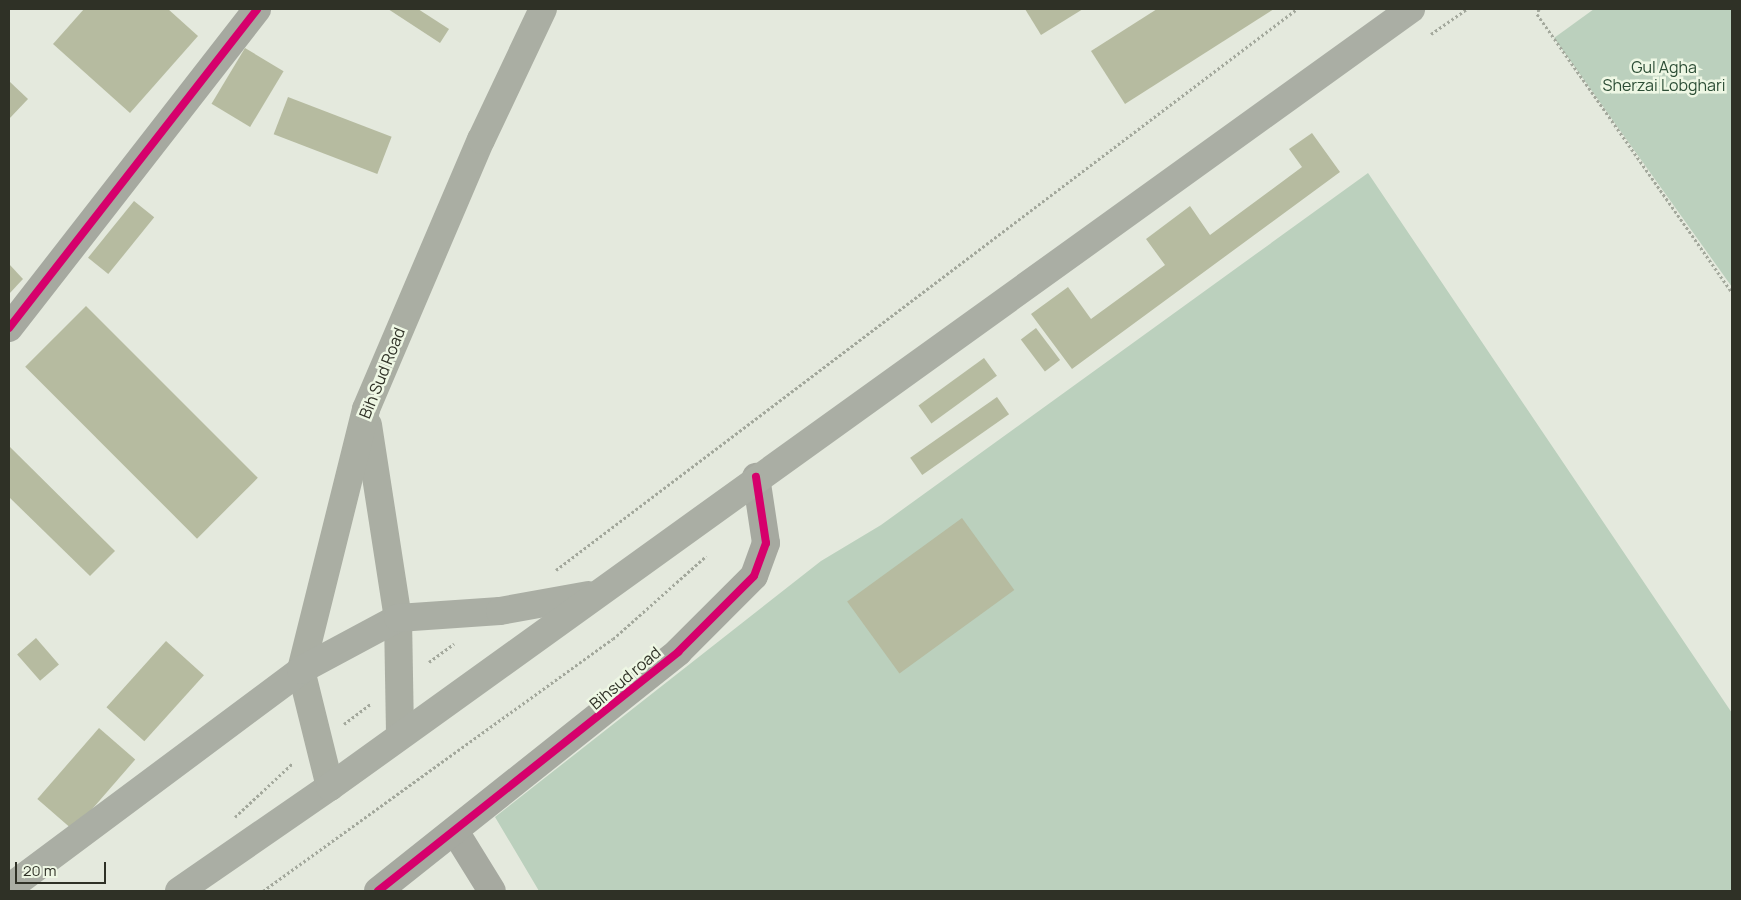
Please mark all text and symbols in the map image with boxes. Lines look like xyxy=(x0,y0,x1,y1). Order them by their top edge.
park label: Gul Agha Sherzai Lobghari xyxy=(1603,57,1725,95)
street label: Bih Sud Road xyxy=(355,325,409,421)
street label: Bihsud road xyxy=(585,643,665,713)
scale bar xyxy=(18,852,109,884)
text: 20 m xyxy=(23,860,56,881)

